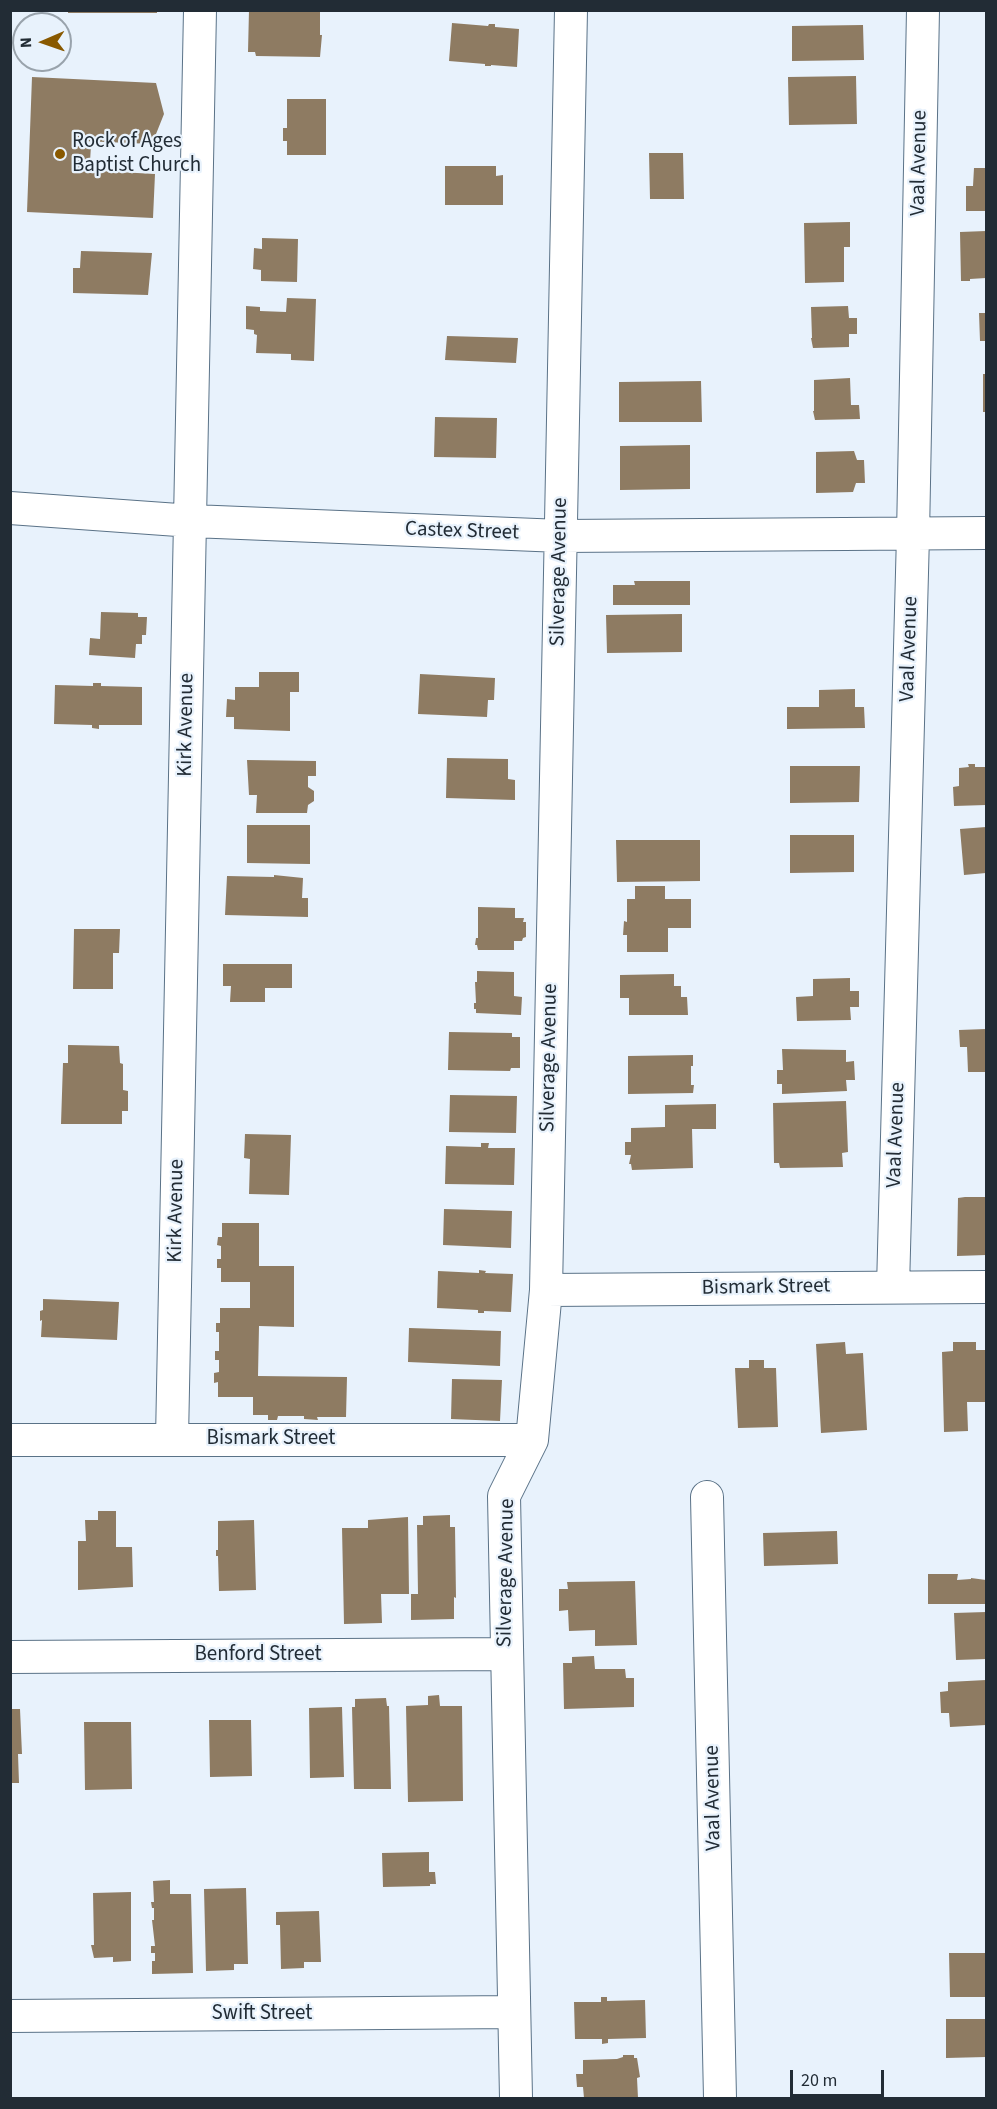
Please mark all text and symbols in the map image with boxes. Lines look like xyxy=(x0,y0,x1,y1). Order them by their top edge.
north arrow xyxy=(12,12,72,72)
text: N xyxy=(15,37,37,48)
street label: Vaal Avenue xyxy=(906,110,934,216)
place label: Rock of Ages Baptist Church xyxy=(72,129,201,179)
marker: Rock of Ages Baptist Church xyxy=(53,147,67,161)
street label: Silverage Avenue xyxy=(546,497,574,647)
street label: Castex Street xyxy=(404,517,520,547)
street label: Vaal Avenue xyxy=(896,596,924,702)
street label: Kirk Avenue xyxy=(173,673,201,777)
street label: Silverage Avenue xyxy=(536,983,564,1133)
street label: Vaal Avenue xyxy=(883,1082,911,1188)
street label: Kirk Avenue xyxy=(163,1159,191,1263)
street label: Bismark Street xyxy=(701,1274,831,1302)
street label: Bismark Street xyxy=(207,1426,335,1452)
street label: Silverage Avenue xyxy=(493,1498,521,1648)
street label: Benford Street xyxy=(194,1642,322,1668)
street label: Vaal Avenue xyxy=(700,1745,728,1851)
street label: Swift Street xyxy=(212,2001,312,2027)
scale bar xyxy=(793,2058,888,2096)
text: 20 m xyxy=(801,2068,837,2093)

